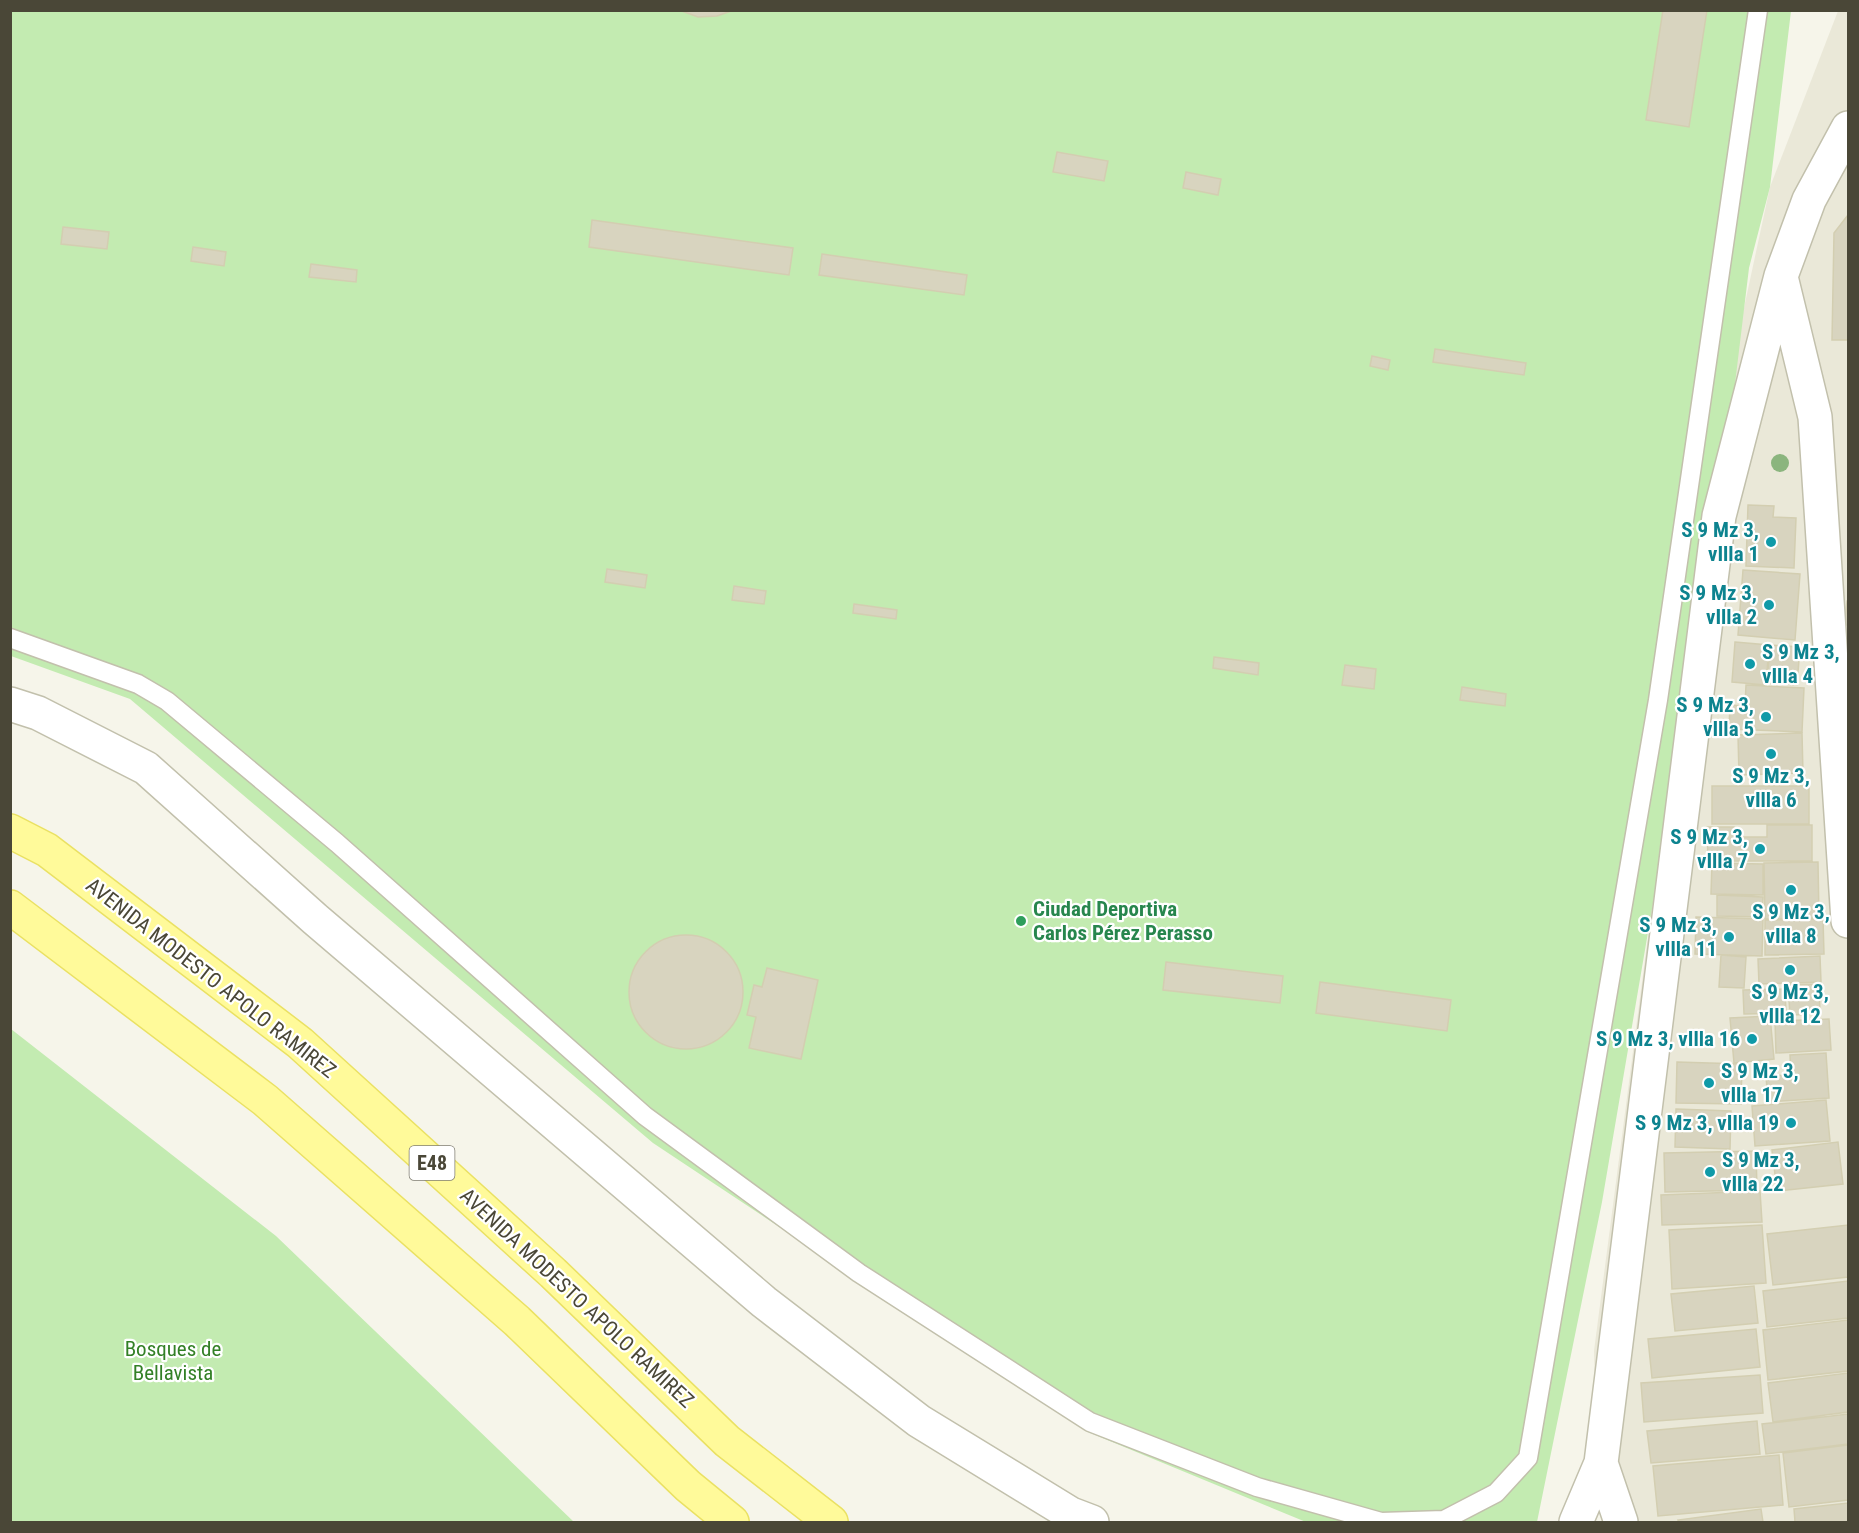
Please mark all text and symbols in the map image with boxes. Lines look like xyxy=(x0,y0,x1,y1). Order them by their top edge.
place label: S 9 Mz 3, vIlla 1 xyxy=(1681,518,1759,566)
marker: S 9 Mz 3, vIlla 1 xyxy=(1764,535,1778,549)
place label: S 9 Mz 3, vIlla 2 xyxy=(1679,581,1757,629)
marker: S 9 Mz 3, vIlla 2 xyxy=(1762,598,1776,612)
place label: S 9 Mz 3, vIlla 4 xyxy=(1762,640,1840,688)
marker: S 9 Mz 3, vIlla 4 xyxy=(1743,657,1757,671)
place label: S 9 Mz 3, vIlla 5 xyxy=(1676,693,1754,741)
marker: S 9 Mz 3, vIlla 5 xyxy=(1759,710,1773,724)
marker: S 9 Mz 3, vIlla 6 xyxy=(1764,747,1778,761)
place label: S 9 Mz 3, vIlla 6 xyxy=(1732,764,1810,812)
place label: S 9 Mz 3, vIlla 7 xyxy=(1670,825,1748,873)
marker: S 9 Mz 3, vIlla 7 xyxy=(1753,842,1767,856)
street label: AVENIDA MODESTO APOLO RAMIREZ xyxy=(81,873,341,1083)
marker: S 9 Mz 3, vIlla 8 xyxy=(1784,883,1798,897)
place label: Ciudad Deportiva Carlos Pérez Perasso xyxy=(1033,897,1213,945)
place label: S 9 Mz 3, vIlla 8 xyxy=(1752,900,1830,948)
place label: S 9 Mz 3, vIlla 11 xyxy=(1639,913,1717,961)
marker: Ciudad Deportiva Carlos Pérez Perasso xyxy=(1014,914,1028,928)
marker: S 9 Mz 3, vIlla 11 xyxy=(1722,930,1736,944)
marker: S 9 Mz 3, vIlla 12 xyxy=(1783,963,1797,977)
place label: S 9 Mz 3, vIlla 12 xyxy=(1751,980,1829,1028)
place label: S 9 Mz 3, vIlla 16 xyxy=(1596,1027,1740,1051)
marker: S 9 Mz 3, vIlla 16 xyxy=(1745,1032,1759,1046)
place label: S 9 Mz 3, vIlla 17 xyxy=(1721,1059,1799,1107)
marker: S 9 Mz 3, vIlla 17 xyxy=(1702,1076,1716,1090)
place label: S 9 Mz 3, vIlla 19 xyxy=(1635,1111,1779,1135)
marker: S 9 Mz 3, vIlla 19 xyxy=(1784,1116,1798,1130)
road number: E48 xyxy=(410,1146,454,1180)
place label: S 9 Mz 3, vIlla 22 xyxy=(1722,1148,1800,1196)
marker: S 9 Mz 3, vIlla 22 xyxy=(1703,1165,1717,1179)
street label: AVENIDA MODESTO APOLO RAMIREZ xyxy=(455,1183,699,1413)
park label: Bosques de Bellavista xyxy=(125,1337,222,1385)

